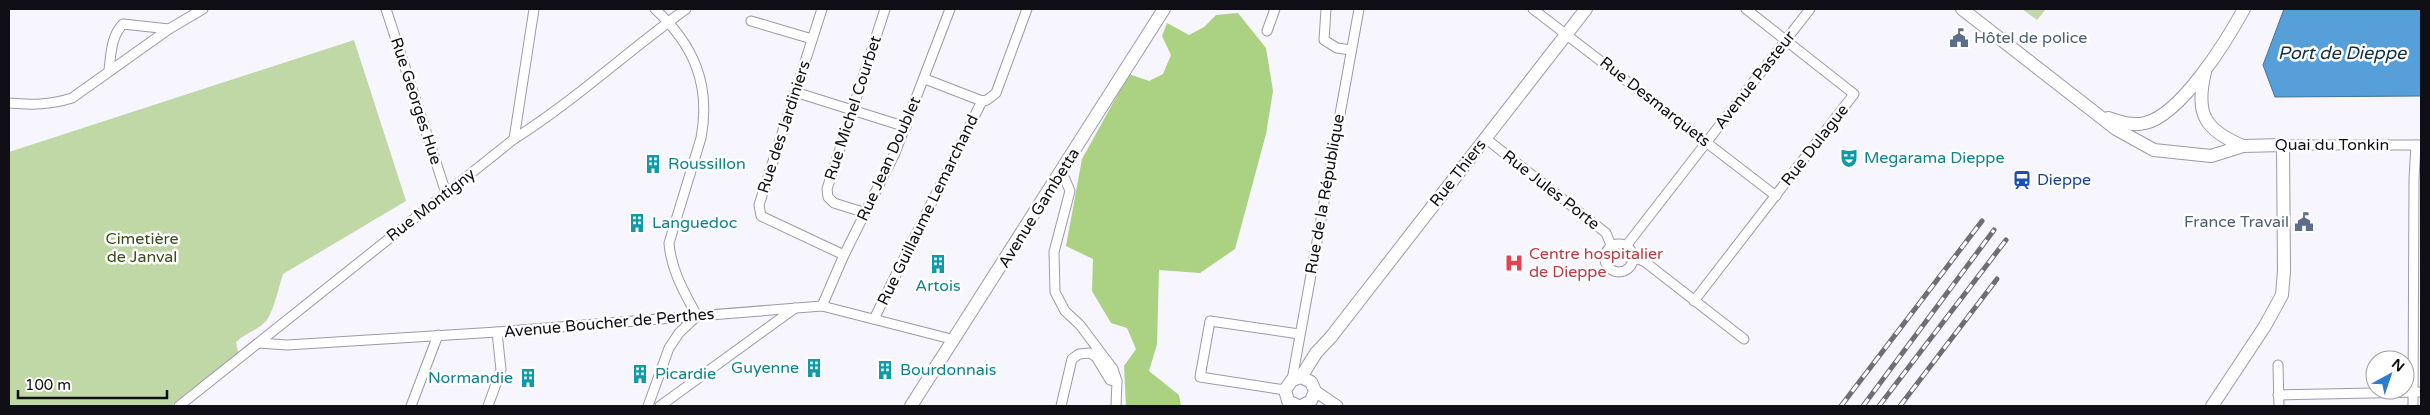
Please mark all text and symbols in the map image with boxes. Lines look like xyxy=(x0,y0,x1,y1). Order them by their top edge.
street label: Avenue Pasteur xyxy=(1710,26,1800,133)
public building icon: Hôtel de police xyxy=(1948,27,1970,49)
place label: Hôtel de police xyxy=(1974,28,2087,48)
street label: Rue Michel Courbet xyxy=(820,33,886,183)
street label: Rue Georges Hue xyxy=(386,35,446,167)
water label: Port de Dieppe xyxy=(2278,42,2407,64)
street label: Rue Desmarquets xyxy=(1596,53,1714,151)
street label: Rue des Jardiniers xyxy=(753,58,815,196)
street label: Rue Jean Doublet xyxy=(853,94,925,224)
street label: Rue Dulague xyxy=(1777,100,1853,190)
street label: Rue Guillaume Lemarchand xyxy=(873,111,983,309)
street label: Rue de la République xyxy=(1301,112,1349,276)
street label: Rue Thiers xyxy=(1425,135,1491,211)
street label: Quai du Tonkin xyxy=(2275,135,2389,155)
street label: Avenue Gambetta xyxy=(994,144,1084,272)
street label: Rue Jules Porte xyxy=(1498,146,1604,234)
theatre icon: Megarama Dieppe xyxy=(1838,147,1860,169)
place label: Megarama Dieppe xyxy=(1864,148,2004,168)
building icon: Roussillon xyxy=(642,153,664,175)
place label: Roussillon xyxy=(668,154,746,174)
street label: Rue Montigny xyxy=(383,164,480,246)
station icon: Dieppe xyxy=(2011,169,2033,191)
place label: Dieppe xyxy=(2037,170,2091,190)
public building icon: France Travail xyxy=(2293,211,2315,233)
building icon: Languedoc xyxy=(626,212,648,234)
place label: France Travail xyxy=(2184,212,2289,232)
place label: Languedoc xyxy=(652,213,737,233)
park label: Cimetière de Janval xyxy=(106,229,178,267)
place label: Centre hospitalier de Dieppe xyxy=(1529,244,1664,282)
hospital icon: Centre hospitalier de Dieppe xyxy=(1503,252,1525,274)
building icon: Artois xyxy=(927,253,949,275)
place label: Artois xyxy=(915,276,961,296)
street label: Avenue Boucher de Perthes xyxy=(503,304,715,342)
north arrow xyxy=(2365,350,2415,400)
text: N xyxy=(2388,355,2408,376)
building icon: Guyenne xyxy=(803,357,825,379)
place label: Guyenne xyxy=(731,358,799,378)
building icon: Bourdonnais xyxy=(874,359,896,381)
place label: Bourdonnais xyxy=(900,360,996,380)
building icon: Picardie xyxy=(629,363,651,385)
place label: Picardie xyxy=(655,364,716,384)
building icon: Normandie xyxy=(517,367,539,389)
scale bar xyxy=(18,368,166,400)
place label: Normandie xyxy=(428,368,513,388)
text: 100 m xyxy=(25,376,71,394)

